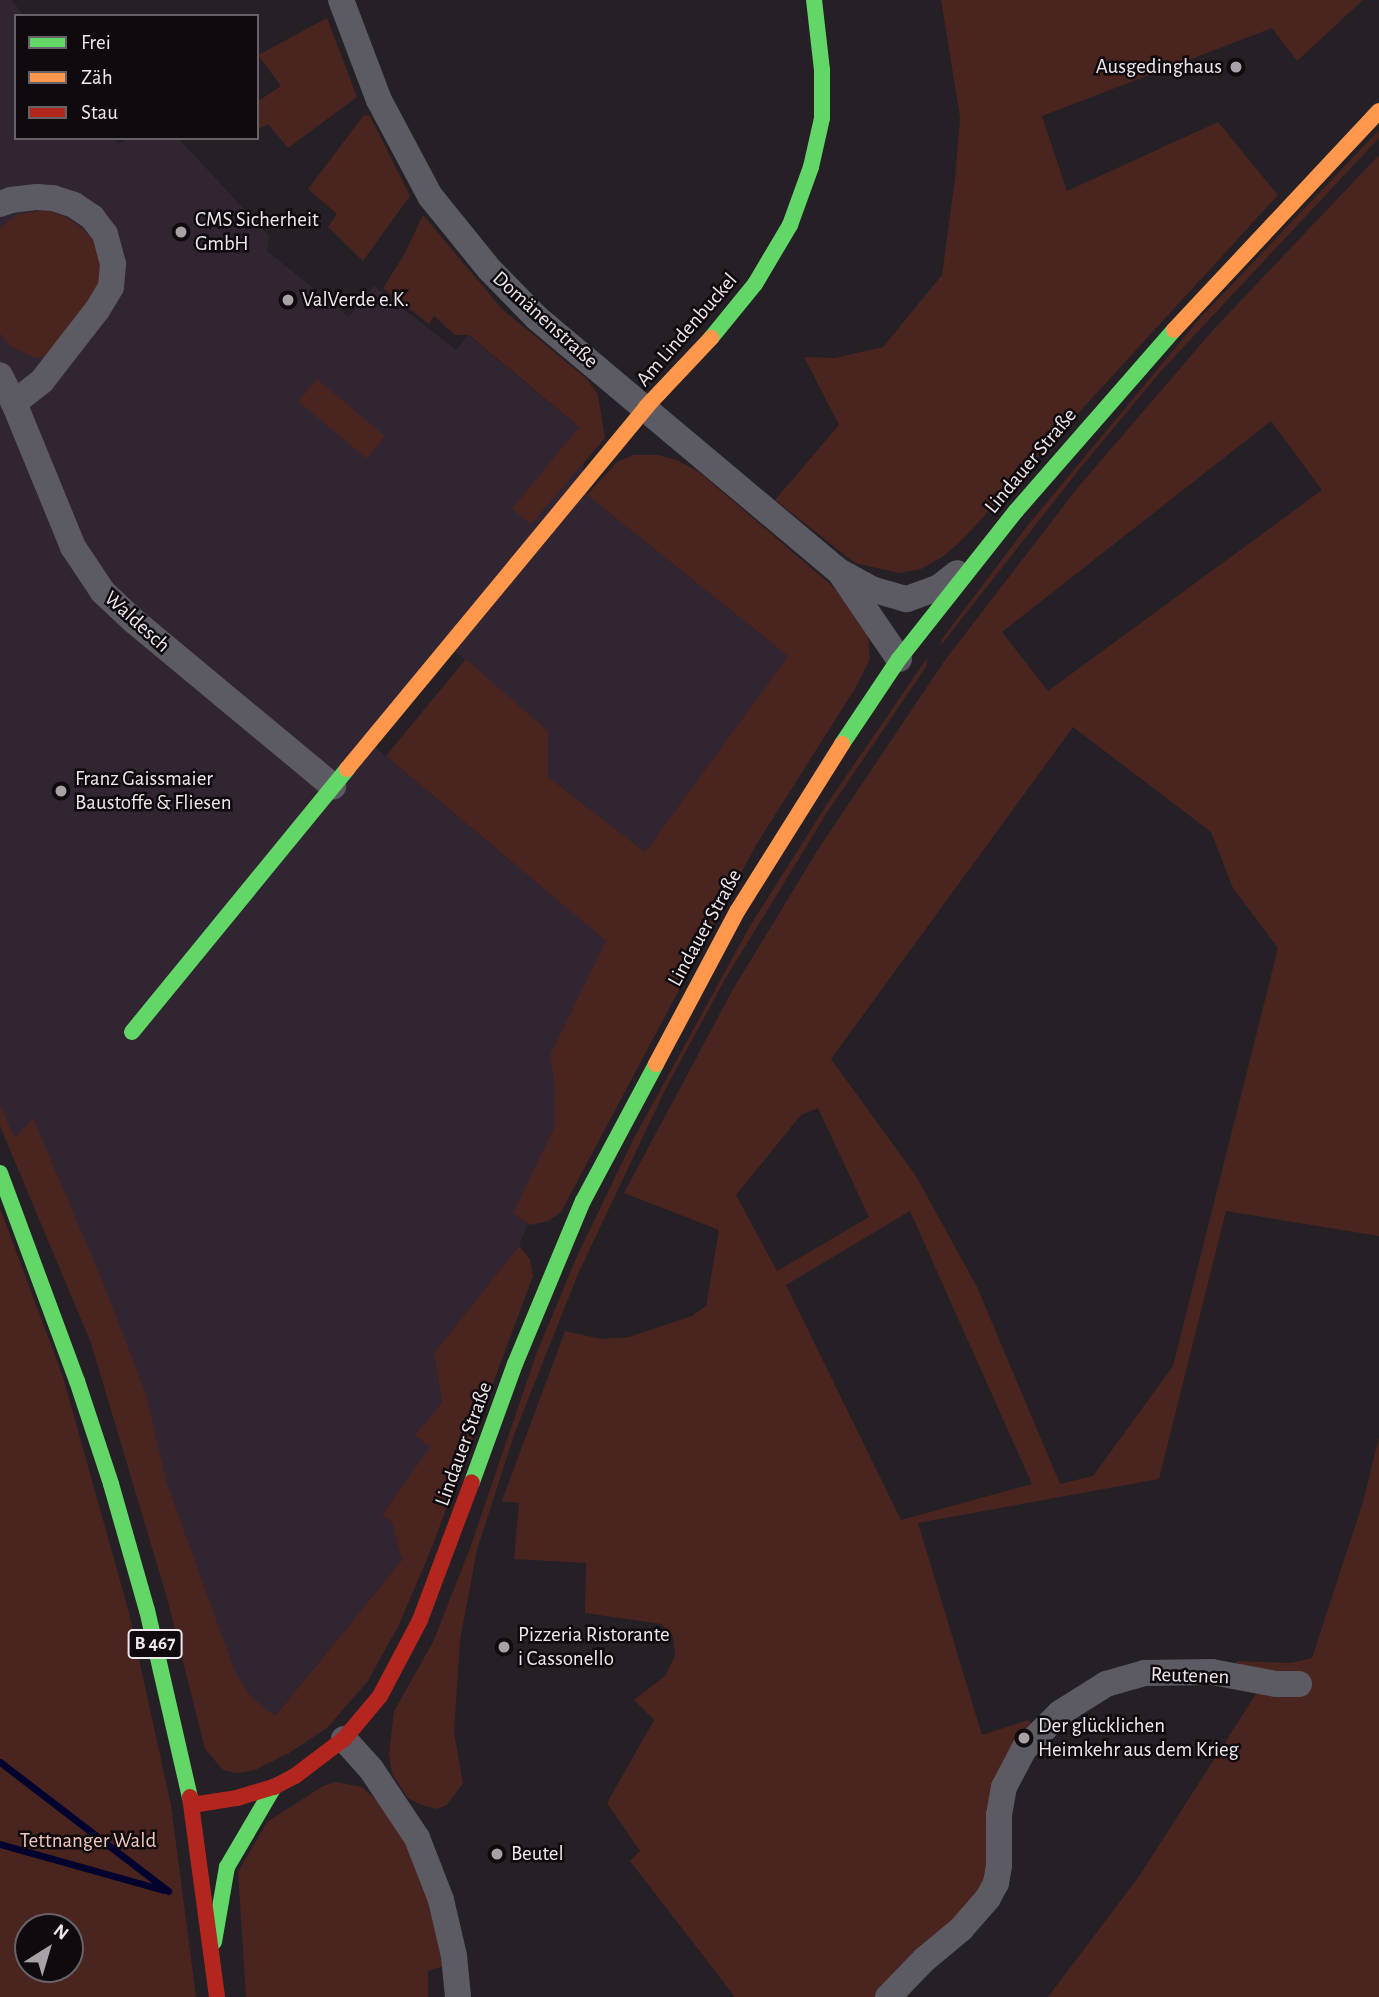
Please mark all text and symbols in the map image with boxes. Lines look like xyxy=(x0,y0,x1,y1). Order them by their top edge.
legend xyxy=(14,14,259,140)
text: Frei xyxy=(81,32,111,53)
place label: Ausgedinghaus xyxy=(1096,54,1222,80)
marker: Ausgedinghaus xyxy=(1228,59,1244,75)
text: Zäh xyxy=(81,67,113,88)
text: Stau xyxy=(81,102,118,123)
place label: CMS Sicherheit GmbH xyxy=(195,207,319,257)
marker: CMS Sicherheit GmbH xyxy=(173,224,189,240)
street label: Domänenstraße xyxy=(487,266,603,374)
street label: Am Lindenbuckel xyxy=(631,268,743,392)
place label: ValVerde e.K. xyxy=(302,287,409,313)
marker: ValVerde e.K. xyxy=(280,292,296,308)
street label: Lindauer Straße xyxy=(980,403,1082,519)
street label: Waldesch xyxy=(99,586,175,658)
place label: Franz Gaissmaier Baustoffe & Fliesen xyxy=(75,766,232,816)
marker: Franz Gaissmaier Baustoffe & Fliesen xyxy=(53,783,69,799)
street label: Lindauer Straße xyxy=(662,865,748,991)
street label: Lindauer Straße xyxy=(430,1379,498,1509)
place label: Pizzeria Ristorante i Cassonello xyxy=(518,1622,670,1672)
road number: B 467 xyxy=(127,1628,183,1660)
marker: Pizzeria Ristorante i Cassonello xyxy=(496,1639,512,1655)
street label: Reutenen xyxy=(1150,1662,1230,1690)
place label: Der glücklichen Heimkehr aus dem Krieg xyxy=(1038,1713,1239,1763)
marker: Der glücklichen Heimkehr aus dem Krieg xyxy=(1016,1730,1032,1746)
park label: Tettnanger Wald xyxy=(20,1828,156,1854)
place label: Beutel xyxy=(511,1841,564,1867)
marker: Beutel xyxy=(489,1846,505,1862)
north arrow xyxy=(14,1913,84,1983)
text: N xyxy=(50,1921,72,1944)

